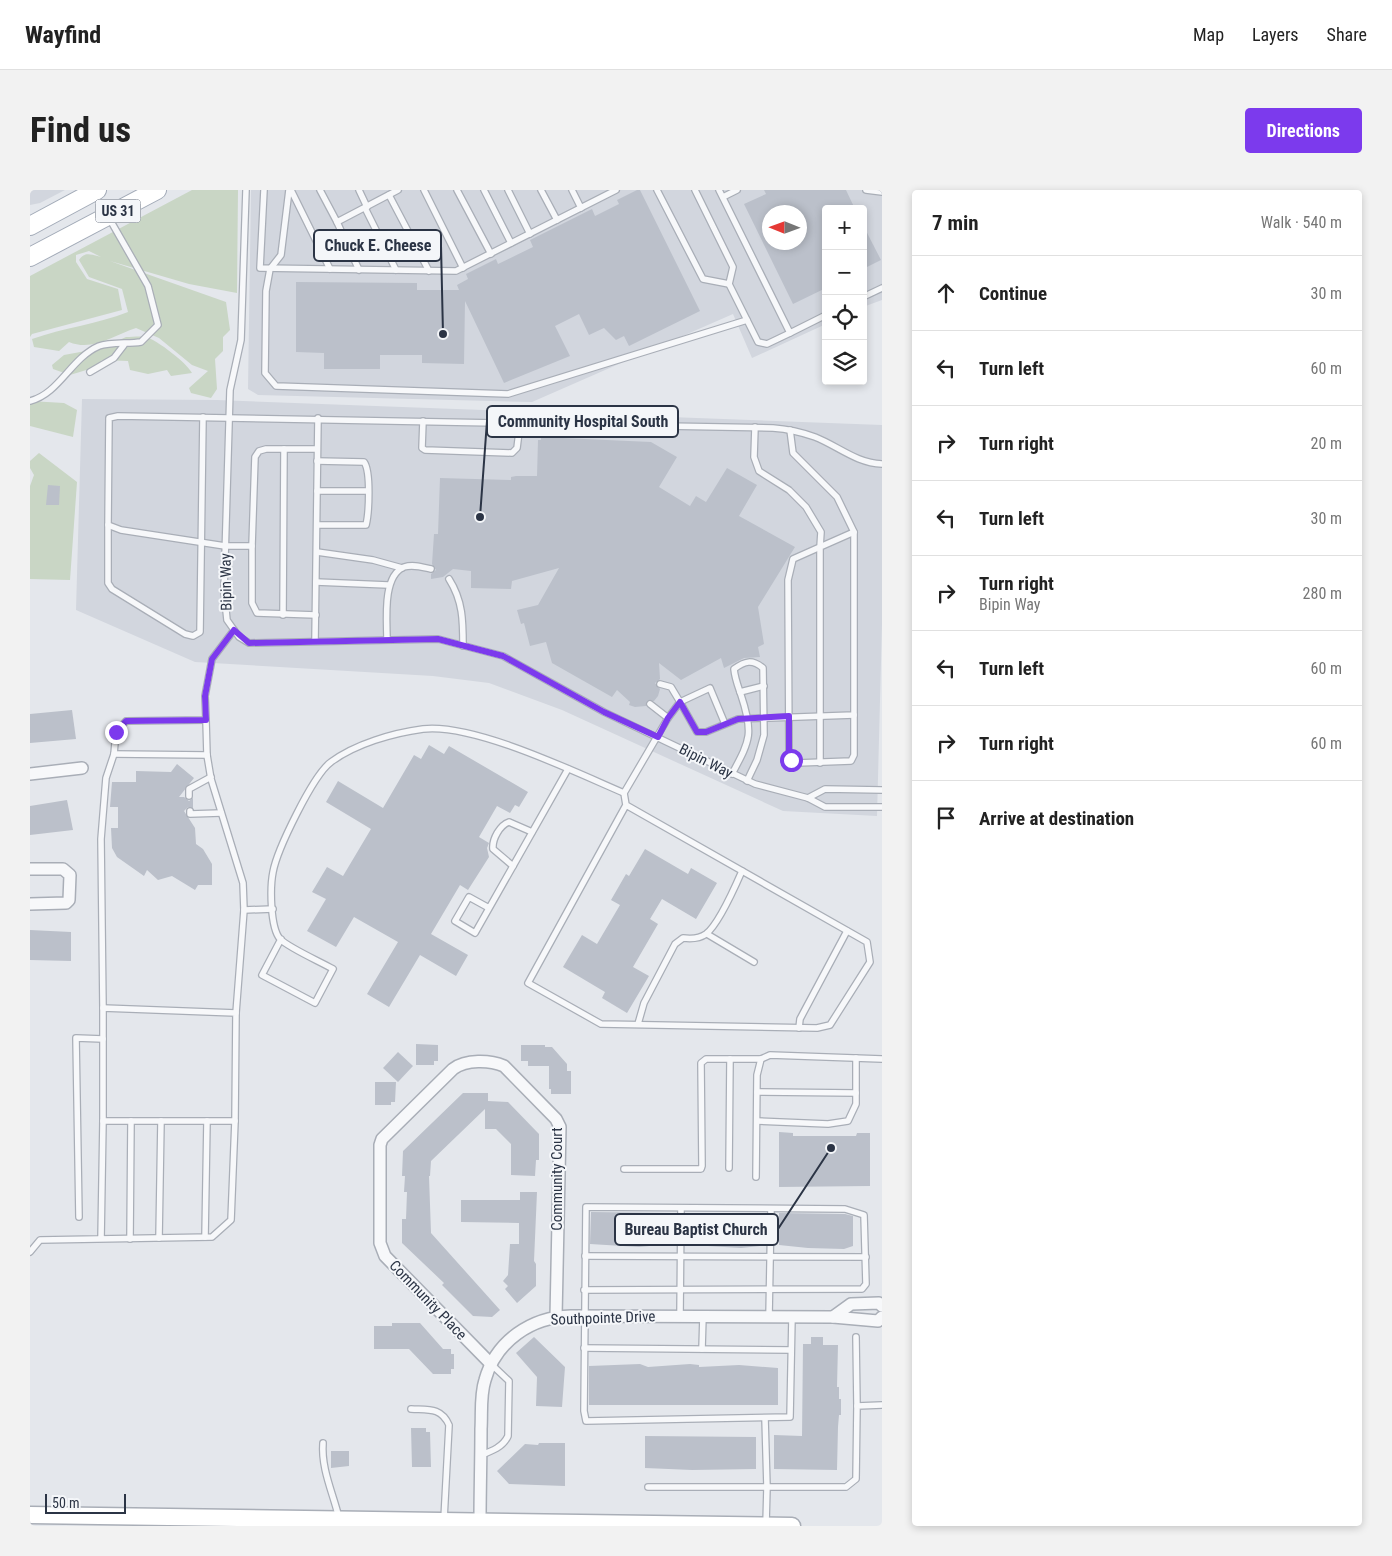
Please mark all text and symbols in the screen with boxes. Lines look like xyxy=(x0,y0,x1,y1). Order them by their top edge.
text: Wayfind xyxy=(25,21,101,49)
text: Map xyxy=(1193,24,1224,45)
text: Layers xyxy=(1252,24,1299,45)
text: Share xyxy=(1327,24,1367,45)
button: Directions xyxy=(1245,108,1362,153)
text: Find us xyxy=(30,110,131,151)
road number: US 31 xyxy=(96,200,140,222)
north arrow xyxy=(762,205,807,250)
map controls xyxy=(822,205,867,385)
button: + xyxy=(822,205,867,250)
text: 7 min xyxy=(932,211,979,235)
text: Walk · 540 m xyxy=(1261,213,1342,232)
callout: Chuck E. Cheese xyxy=(314,230,441,261)
text: Chuck E. Cheese xyxy=(325,236,432,255)
button: − xyxy=(822,250,867,295)
icon: ahead xyxy=(932,279,960,307)
text: Continue xyxy=(979,282,1047,305)
text: 30 m xyxy=(1310,284,1342,303)
button: locate xyxy=(822,295,867,340)
button: layers xyxy=(822,340,867,385)
icon: left xyxy=(932,354,960,382)
text: Turn left xyxy=(979,357,1044,380)
text: 60 m xyxy=(1310,359,1342,378)
callout: Community Hospital South xyxy=(487,406,678,437)
text: Community Hospital South xyxy=(498,412,668,431)
icon: right xyxy=(932,429,960,457)
text: Turn right xyxy=(979,432,1054,455)
text: 20 m xyxy=(1310,434,1342,453)
icon: left xyxy=(932,504,960,532)
text: Turn left xyxy=(979,507,1044,530)
text: 30 m xyxy=(1310,509,1342,528)
street label: Bipin Way xyxy=(216,553,236,611)
text: Turn right xyxy=(979,572,1054,595)
icon: right xyxy=(932,579,960,607)
text: 280 m xyxy=(1303,584,1342,603)
text: Bipin Way xyxy=(979,595,1041,614)
icon: left xyxy=(932,654,960,682)
text: Turn left xyxy=(979,657,1044,680)
text: 60 m xyxy=(1310,659,1342,678)
route end xyxy=(105,721,128,744)
icon: right xyxy=(932,729,960,757)
text: Turn right xyxy=(979,732,1054,755)
text: 60 m xyxy=(1310,734,1342,753)
street label: Bipin Way xyxy=(676,740,736,782)
route start xyxy=(780,749,803,772)
icon: arrive xyxy=(932,804,960,832)
text: Arrive at destination xyxy=(979,807,1134,830)
street label: Community Court xyxy=(548,1127,566,1231)
callout: Bureau Baptist Church xyxy=(615,1214,778,1245)
text: Bureau Baptist Church xyxy=(624,1220,768,1239)
street label: Community Place xyxy=(386,1256,470,1344)
street label: Southpointe Drive xyxy=(550,1307,656,1329)
scale bar xyxy=(45,1491,126,1514)
text: 50 m xyxy=(52,1495,80,1511)

